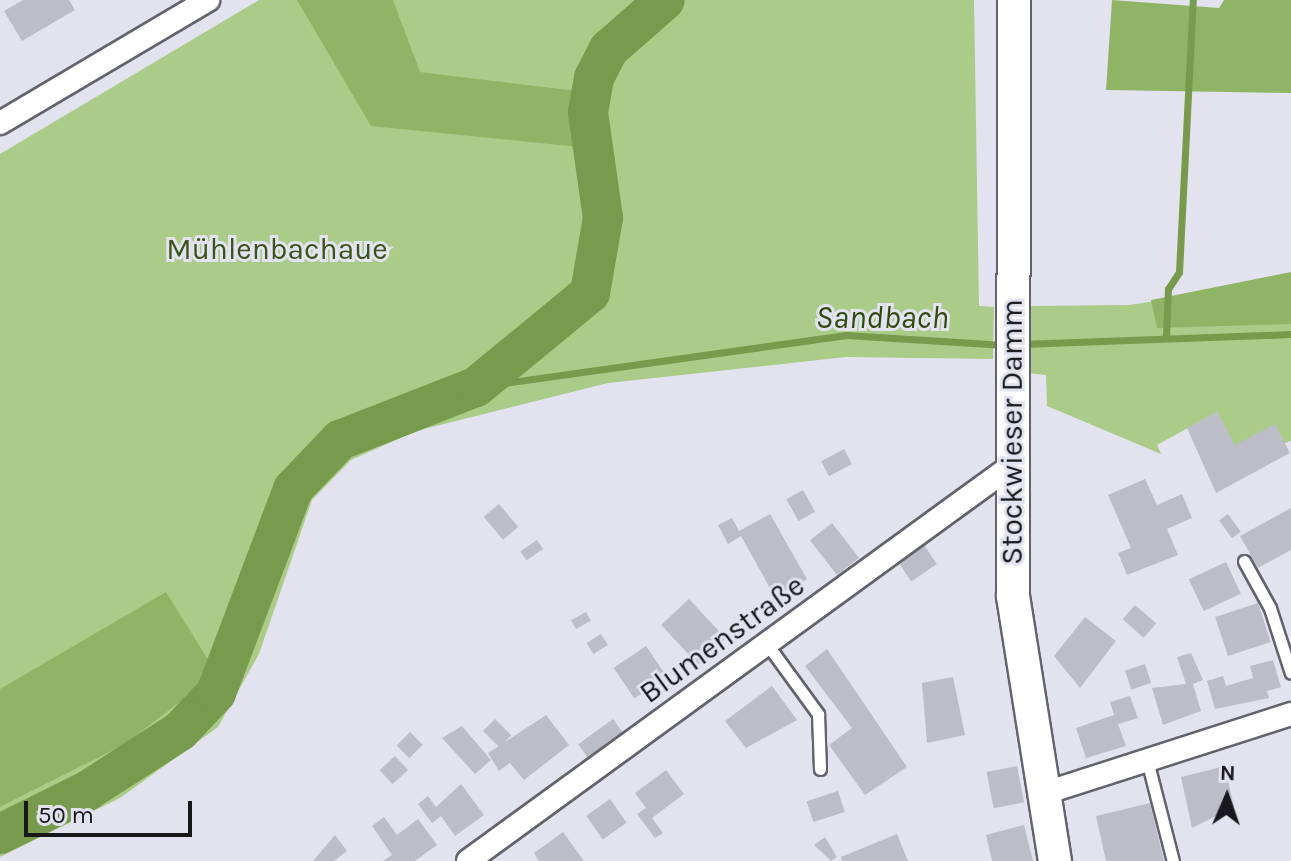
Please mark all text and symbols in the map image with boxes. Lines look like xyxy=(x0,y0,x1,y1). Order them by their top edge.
park label: Mühlenbachaue xyxy=(166,231,388,267)
water label: Sandbach xyxy=(815,299,949,337)
street label: Stockwieser Damm xyxy=(994,299,1030,565)
street label: Blumenstraße xyxy=(633,567,811,711)
north arrow xyxy=(1187,757,1267,837)
text: N xyxy=(1219,760,1236,786)
scale bar xyxy=(28,785,196,835)
text: 50 m xyxy=(38,801,94,829)

